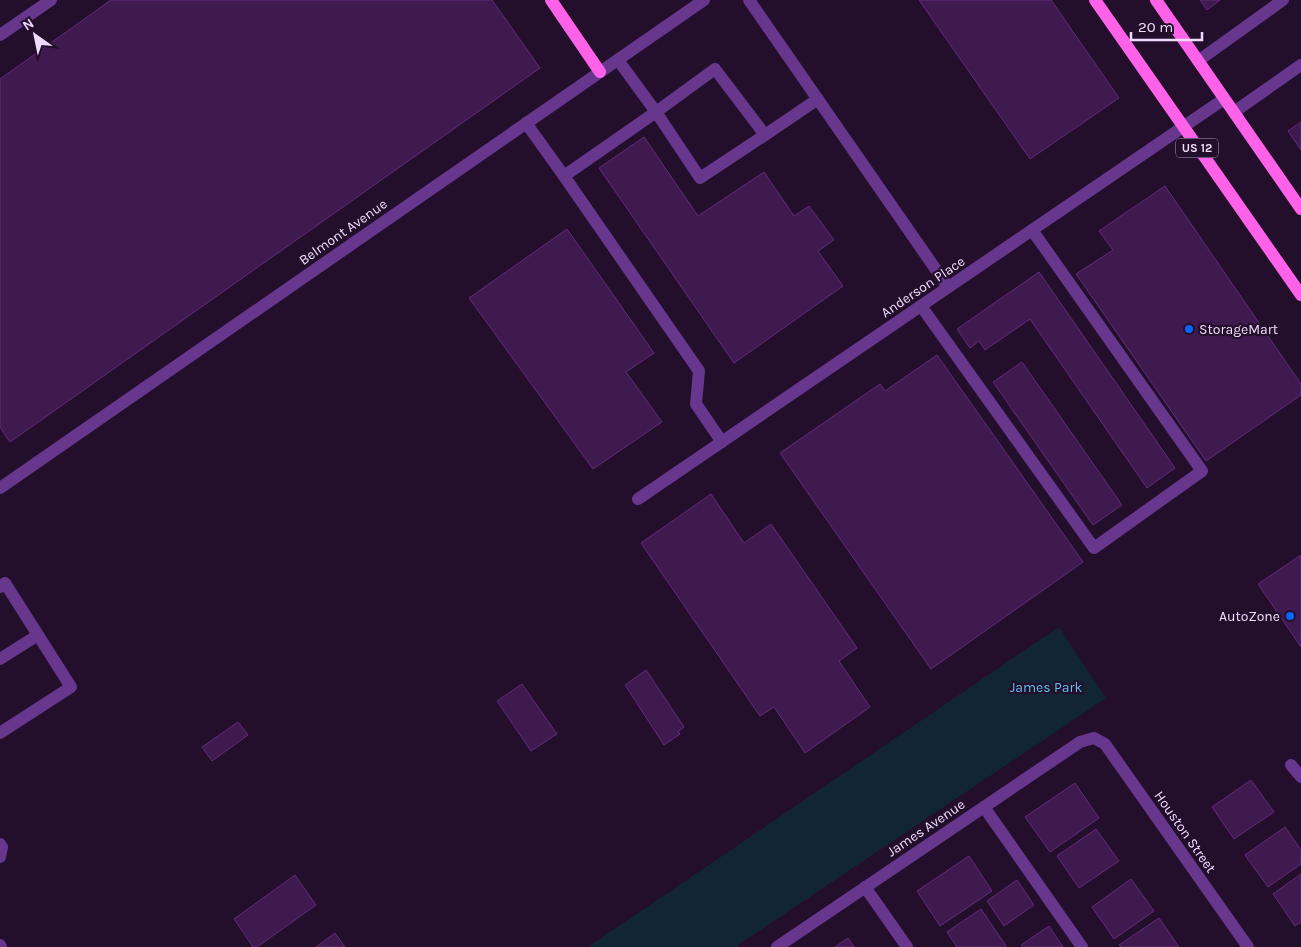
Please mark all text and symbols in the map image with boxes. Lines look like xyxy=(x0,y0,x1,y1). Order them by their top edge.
north arrow xyxy=(10,10,60,60)
scale bar xyxy=(1131,10,1202,42)
text: N xyxy=(19,15,37,34)
text: 20 m xyxy=(1138,18,1173,36)
road number: US 12 xyxy=(1176,138,1218,158)
street label: Belmont Avenue xyxy=(296,195,390,269)
street label: Anderson Place xyxy=(878,253,968,321)
place label: StorageMart xyxy=(1199,321,1278,338)
marker: StorageMart xyxy=(1183,323,1195,335)
place label: AutoZone xyxy=(1219,608,1280,625)
marker: AutoZone xyxy=(1284,610,1296,622)
park label: James Park xyxy=(1010,679,1082,696)
street label: Houston Street xyxy=(1151,788,1219,876)
street label: James Avenue xyxy=(884,796,968,860)

